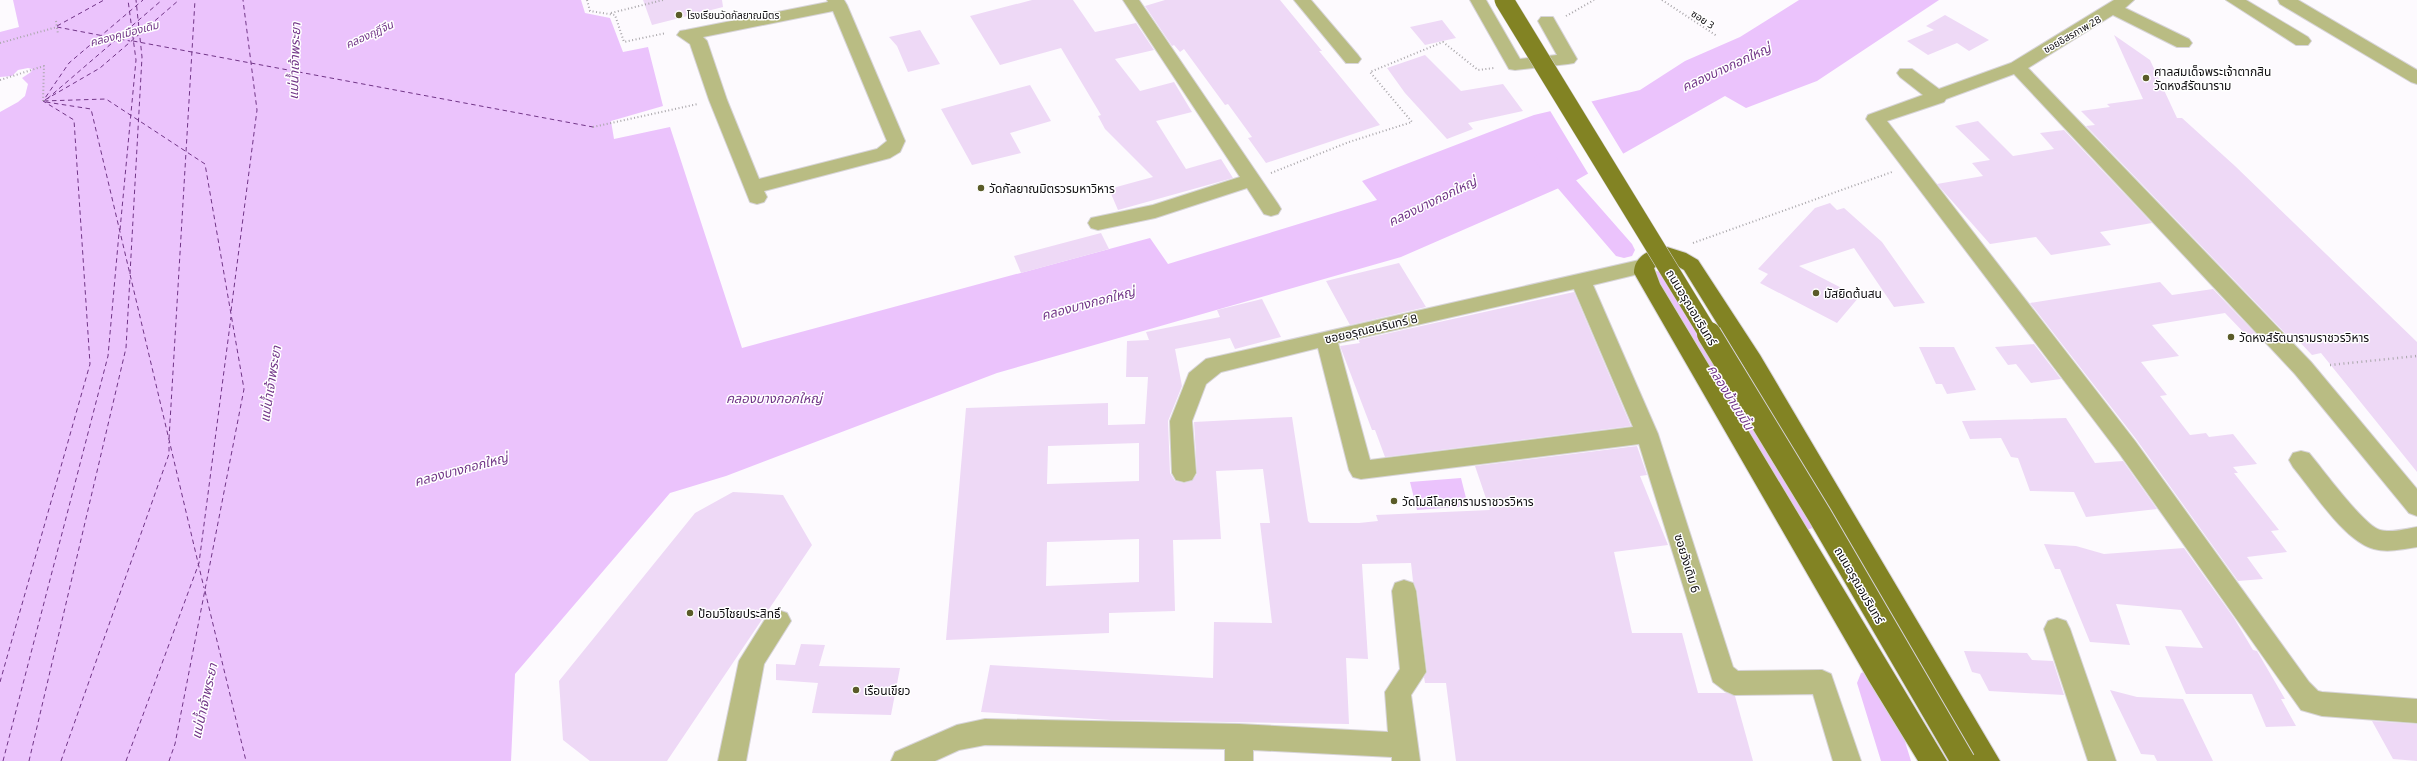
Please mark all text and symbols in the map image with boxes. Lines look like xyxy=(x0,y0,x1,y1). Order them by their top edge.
street label: ซอย 3 xyxy=(1689,7,1717,31)
place label: โรงเรียนวัดกัลยาณมิตร xyxy=(687,9,779,21)
marker: โรงเรียนวัดกัลยาณมิตร xyxy=(674,10,684,20)
street label: ซอยอิสรภาพ 28 xyxy=(2041,13,2103,55)
water label: คลองคูเมืองเดิม xyxy=(88,17,161,49)
water label: คลองกุฎีจีน xyxy=(343,17,396,52)
water label: แม่น้ำเจ้าพระยา xyxy=(284,21,303,100)
water label: คลองบางกอกใหญ่ xyxy=(1679,39,1775,95)
place label: ศาลสมเด็จพระเจ้าตากสิน วัดหงส์รัตนาราม xyxy=(2154,64,2271,92)
marker: ศาลสมเด็จพระเจ้าตากสิน วัดหงส์รัตนาราม xyxy=(2141,73,2151,83)
water label: คลองบางกอกใหญ่ xyxy=(1385,172,1481,229)
place label: วัดกัลยาณมิตรวรมหาวิหาร xyxy=(989,181,1115,195)
marker: วัดกัลยาณมิตรวรมหาวิหาร xyxy=(976,183,986,193)
street label: ถนนอรุณอมรินทร์ xyxy=(1663,266,1721,349)
water label: คลองบางกอกใหญ่ xyxy=(1039,282,1138,323)
place label: มัสยิดต้นสน xyxy=(1824,286,1882,300)
marker: มัสยิดต้นสน xyxy=(1811,288,1821,298)
street label: ซอยอรุณอมรินทร์ 8 xyxy=(1323,311,1419,346)
place label: วัดหงส์รัตนารามราชวรวิหาร xyxy=(2239,330,2369,344)
marker: วัดหงส์รัตนารามราชวรวิหาร xyxy=(2226,332,2236,342)
water label: แม่น้ำเจ้าพระยา xyxy=(255,344,284,423)
water label: คลองบ้านขมิ้น xyxy=(1705,361,1758,433)
water label: คลองบางกอกใหญ่ xyxy=(726,390,824,406)
water label: คลองบางกอกใหญ่ xyxy=(412,448,511,489)
place label: วัดโมลีโลกยารามราชวรวิหาร xyxy=(1402,494,1534,508)
marker: วัดโมลีโลกยารามราชวรวิหาร xyxy=(1389,496,1399,506)
street label: ซอยวังเดิม 6 xyxy=(1672,532,1704,594)
street label: ถนนอรุณอมรินทร์ xyxy=(1832,544,1888,627)
place label: ป้อมวิไชยประสิทธิ์ xyxy=(698,606,781,620)
marker: ป้อมวิไชยประสิทธิ์ xyxy=(685,608,695,618)
water label: แม่น้ำเจ้าพระยา xyxy=(187,661,221,740)
place label: เรือนเขียว xyxy=(864,683,911,697)
marker: เรือนเขียว xyxy=(851,685,861,695)

